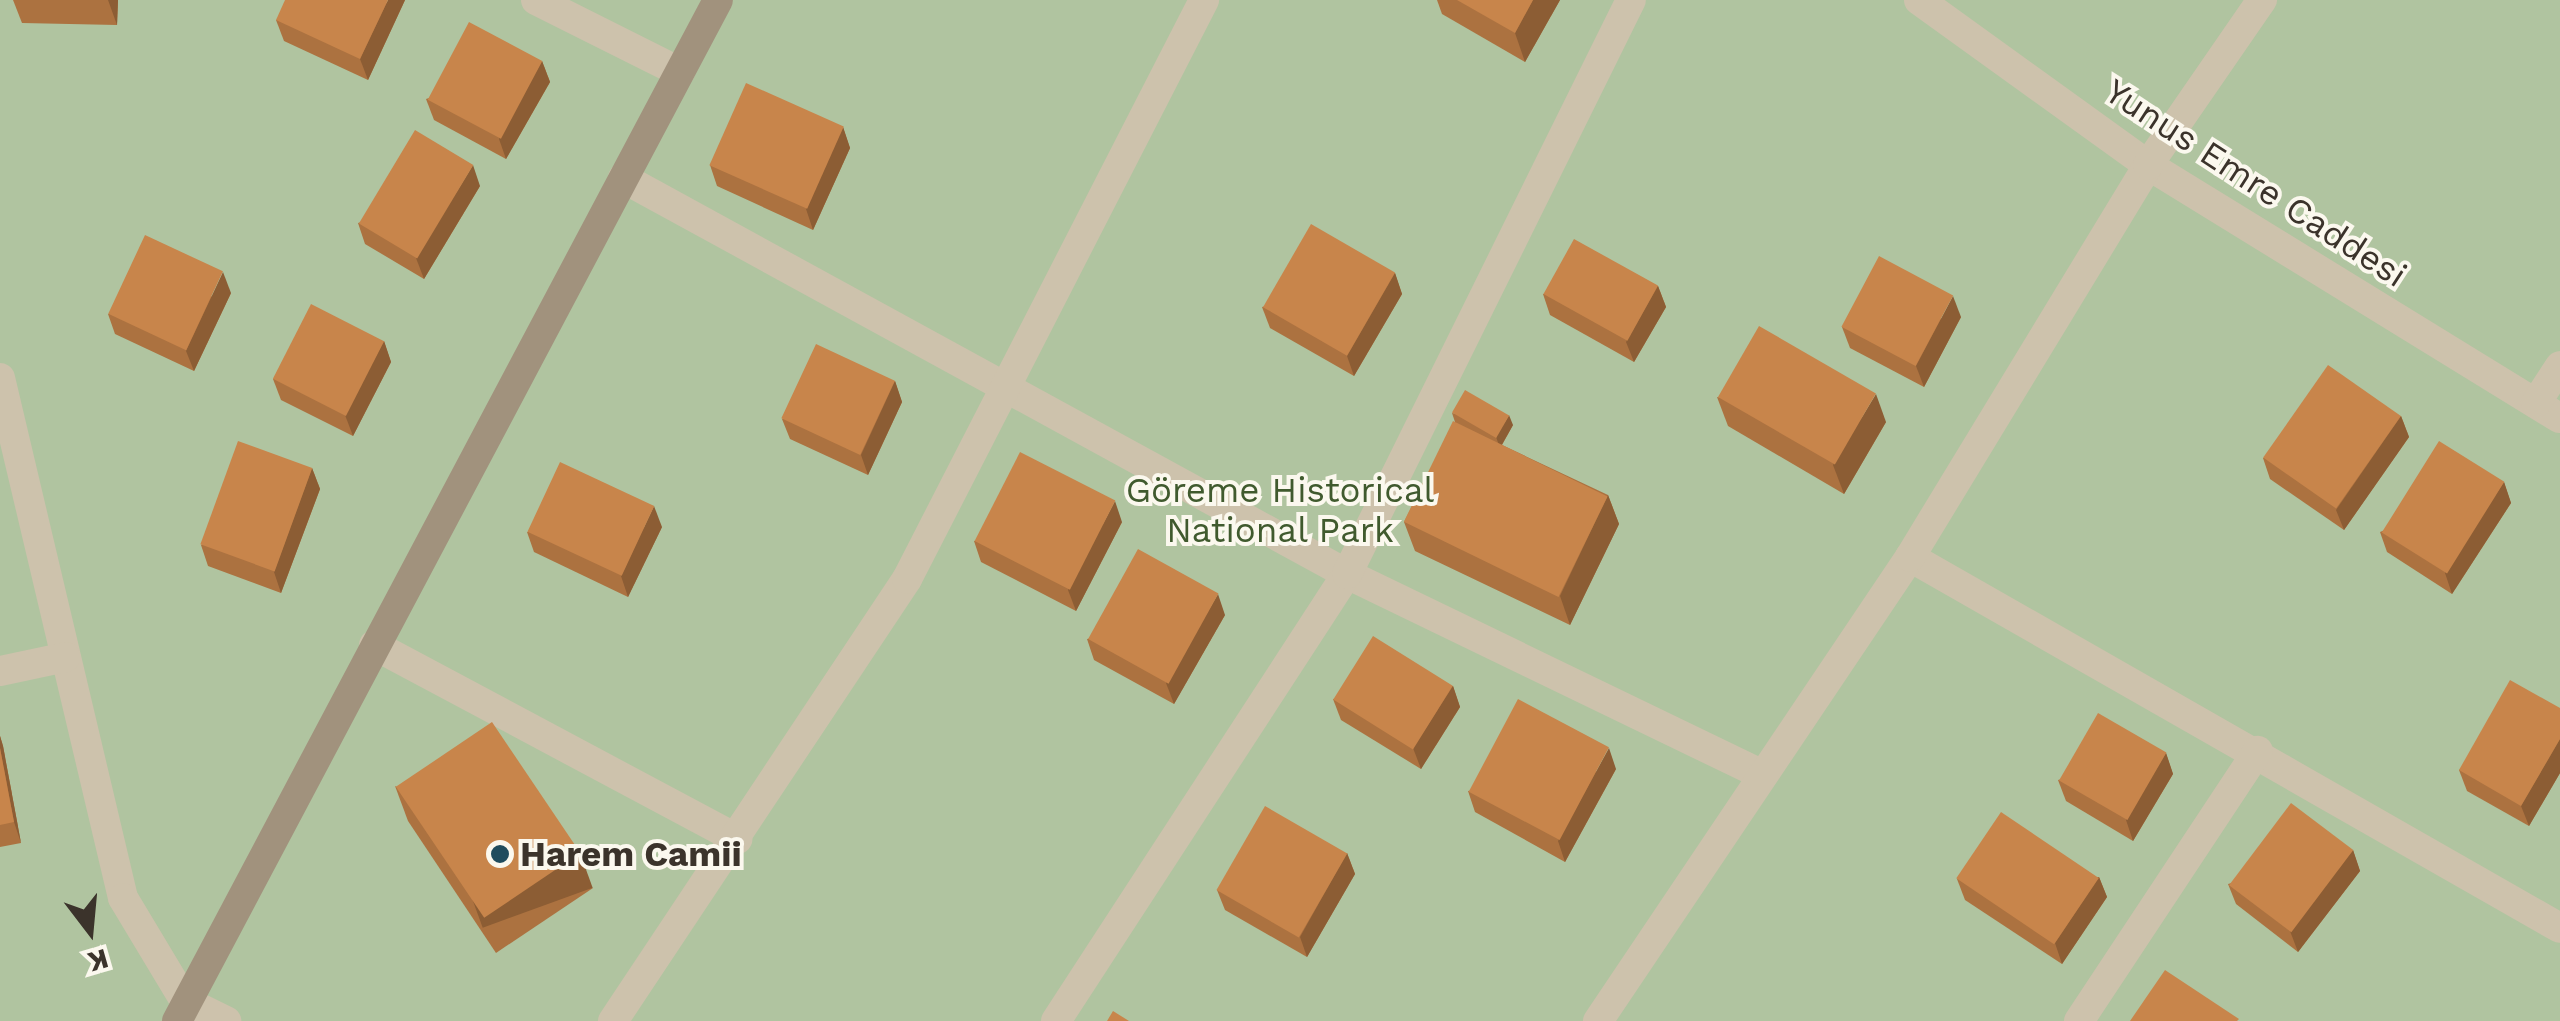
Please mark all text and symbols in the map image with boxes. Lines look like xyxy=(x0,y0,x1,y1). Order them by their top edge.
street label: Yunus Emre Caddesi xyxy=(2098,70,2414,296)
park label: Göreme Historical National Park xyxy=(1126,469,1434,551)
place label: Harem Camii xyxy=(520,833,742,875)
marker: Harem Camii xyxy=(489,843,511,865)
north arrow xyxy=(40,881,140,981)
text: K xyxy=(85,942,112,979)

